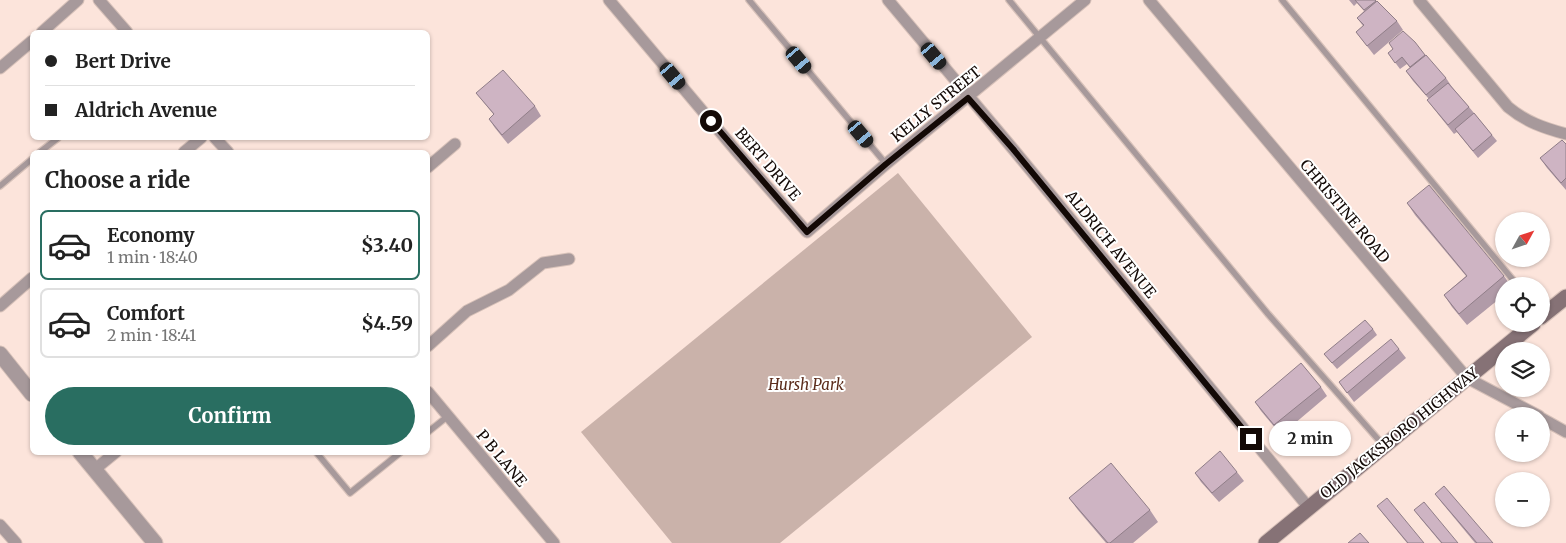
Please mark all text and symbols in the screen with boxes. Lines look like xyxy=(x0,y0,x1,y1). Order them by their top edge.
car xyxy=(918,40,949,72)
car xyxy=(783,44,814,76)
text: Bert Drive xyxy=(75,49,171,73)
car xyxy=(657,60,688,92)
street label: KELLY STREET xyxy=(887,62,985,146)
text: Aldrich Avenue xyxy=(75,98,217,122)
route start xyxy=(700,110,722,132)
car xyxy=(845,118,876,150)
street label: BERT DRIVE xyxy=(731,124,805,205)
street label: CHRISTINE ROAD xyxy=(1296,155,1394,267)
text: Choose a ride xyxy=(45,166,190,194)
street label: ALDRICH AVENUE xyxy=(1061,185,1161,302)
north arrow xyxy=(1495,212,1550,268)
map controls xyxy=(1495,212,1550,527)
icon: car xyxy=(47,223,92,268)
text: Economy xyxy=(107,223,195,247)
text: $3.40 xyxy=(361,233,413,257)
text: 1 min · 18:40 xyxy=(107,247,198,267)
button: locate xyxy=(1495,277,1550,332)
icon: car xyxy=(47,301,92,346)
text: Comfort xyxy=(107,301,185,325)
text: $4.59 xyxy=(361,311,413,335)
text: 2 min · 18:41 xyxy=(107,325,196,345)
button: layers xyxy=(1495,342,1550,397)
street label: OLD JACKSBORO HIGHWAY xyxy=(1316,363,1482,503)
park label: Hursh Park xyxy=(767,375,845,394)
button: Confirm xyxy=(45,387,415,445)
button: + xyxy=(1495,407,1550,462)
callout: 2 min xyxy=(1268,422,1351,456)
street label: P B LANE xyxy=(473,426,532,491)
route end xyxy=(1240,428,1262,450)
text: 2 min xyxy=(1287,428,1333,448)
button: − xyxy=(1495,472,1550,527)

